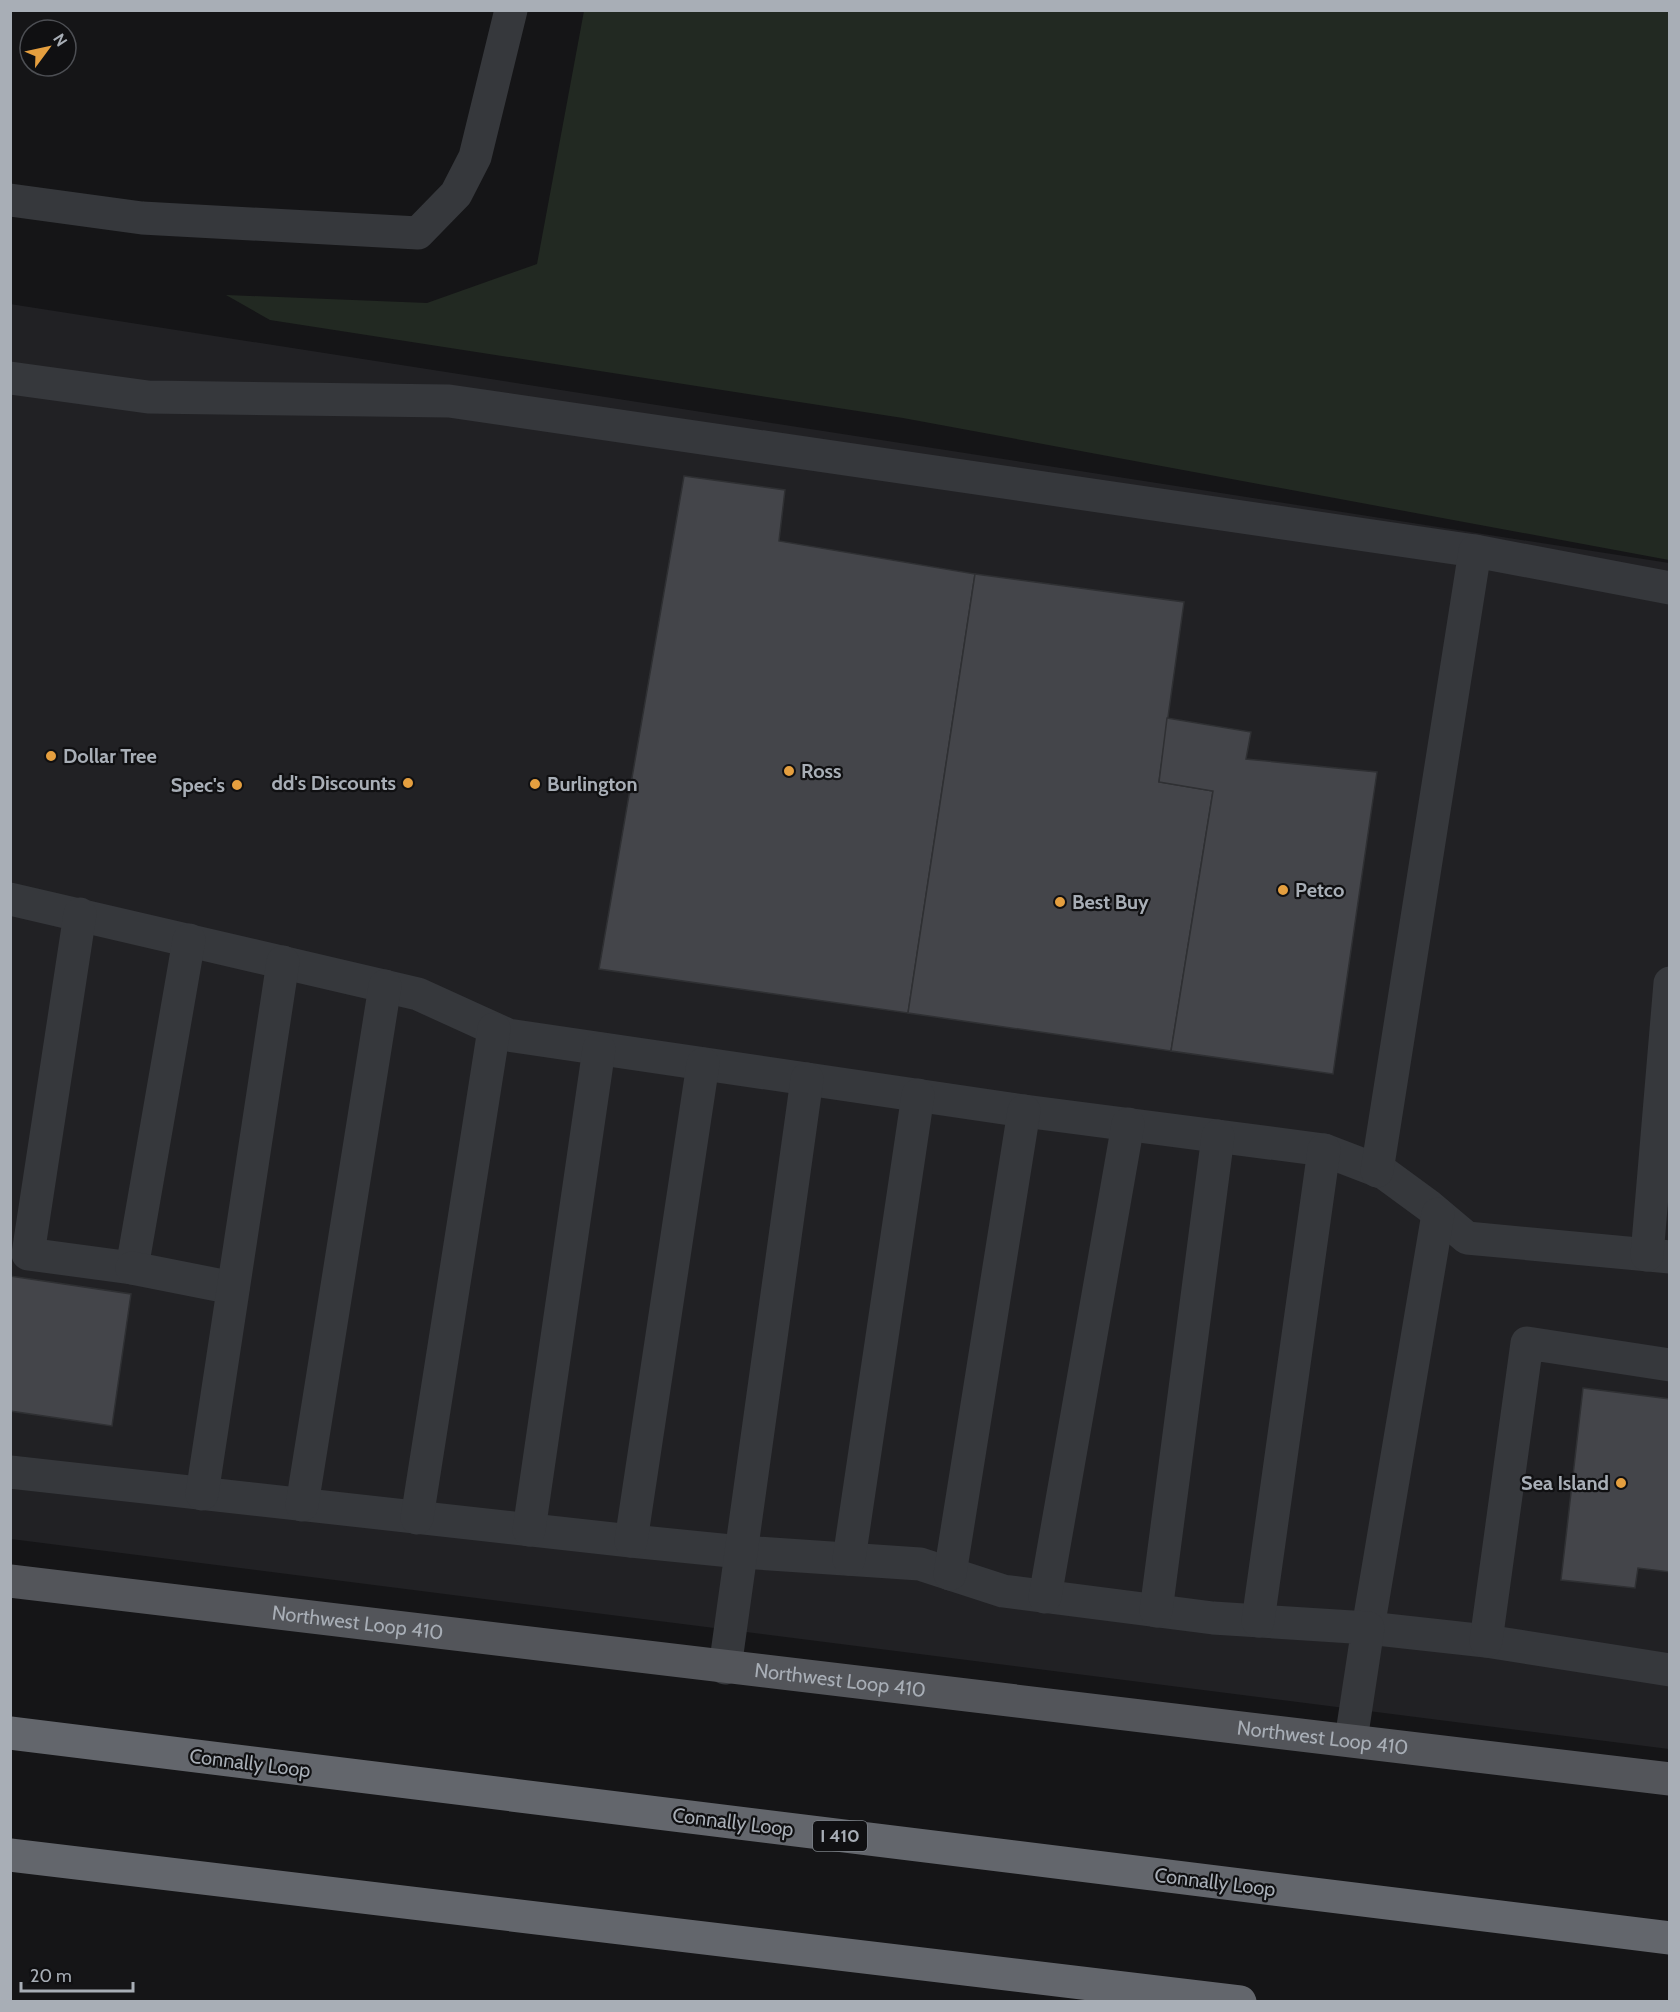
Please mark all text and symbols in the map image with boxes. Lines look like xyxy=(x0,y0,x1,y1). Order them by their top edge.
north arrow xyxy=(18,18,78,78)
text: N xyxy=(49,30,71,50)
place label: Dollar Tree xyxy=(63,744,157,768)
marker: Dollar Tree xyxy=(44,749,58,763)
place label: Ross xyxy=(801,759,841,783)
marker: Ross xyxy=(782,764,796,778)
place label: dd's Discounts xyxy=(272,771,396,795)
place label: Burlington xyxy=(547,772,637,796)
place label: Spec's xyxy=(171,773,225,797)
marker: dd's Discounts xyxy=(401,776,415,790)
marker: Burlington xyxy=(528,777,542,791)
marker: Spec's xyxy=(230,778,244,792)
place label: Petco xyxy=(1295,878,1344,902)
marker: Petco xyxy=(1276,883,1290,897)
place label: Best Buy xyxy=(1072,890,1149,914)
marker: Best Buy xyxy=(1053,895,1067,909)
place label: Sea Island xyxy=(1521,1471,1609,1495)
marker: Sea Island xyxy=(1614,1476,1628,1490)
street label: Northwest Loop 410 xyxy=(271,1600,444,1645)
street label: Northwest Loop 410 xyxy=(753,1658,927,1702)
street label: Northwest Loop 410 xyxy=(1236,1715,1410,1760)
street label: Connally Loop xyxy=(188,1744,312,1782)
street label: Connally Loop xyxy=(671,1803,795,1841)
road number: I 410 xyxy=(813,1821,867,1851)
street label: Connally Loop xyxy=(1153,1863,1277,1901)
scale bar xyxy=(21,1955,134,1993)
text: 20 m xyxy=(30,1965,72,1987)

